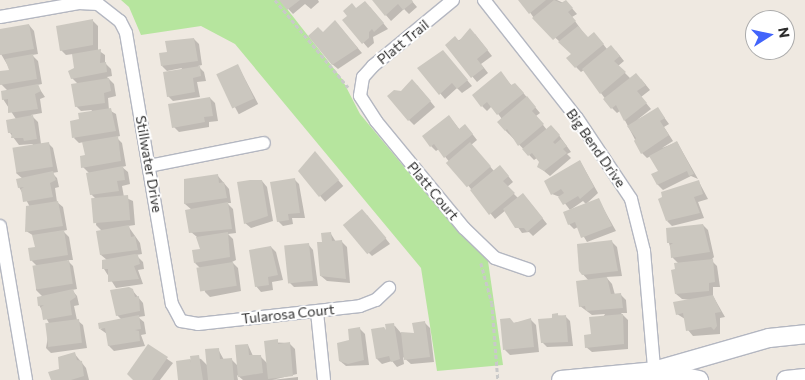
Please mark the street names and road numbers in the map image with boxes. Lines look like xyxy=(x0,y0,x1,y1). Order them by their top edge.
street label: Platt Trail xyxy=(374,16,432,68)
street label: Big Bend Drive xyxy=(563,106,629,190)
street label: Stillwater Drive xyxy=(132,114,166,214)
street label: Platt Court xyxy=(404,158,462,224)
street label: Tularosa Court xyxy=(241,301,335,327)

